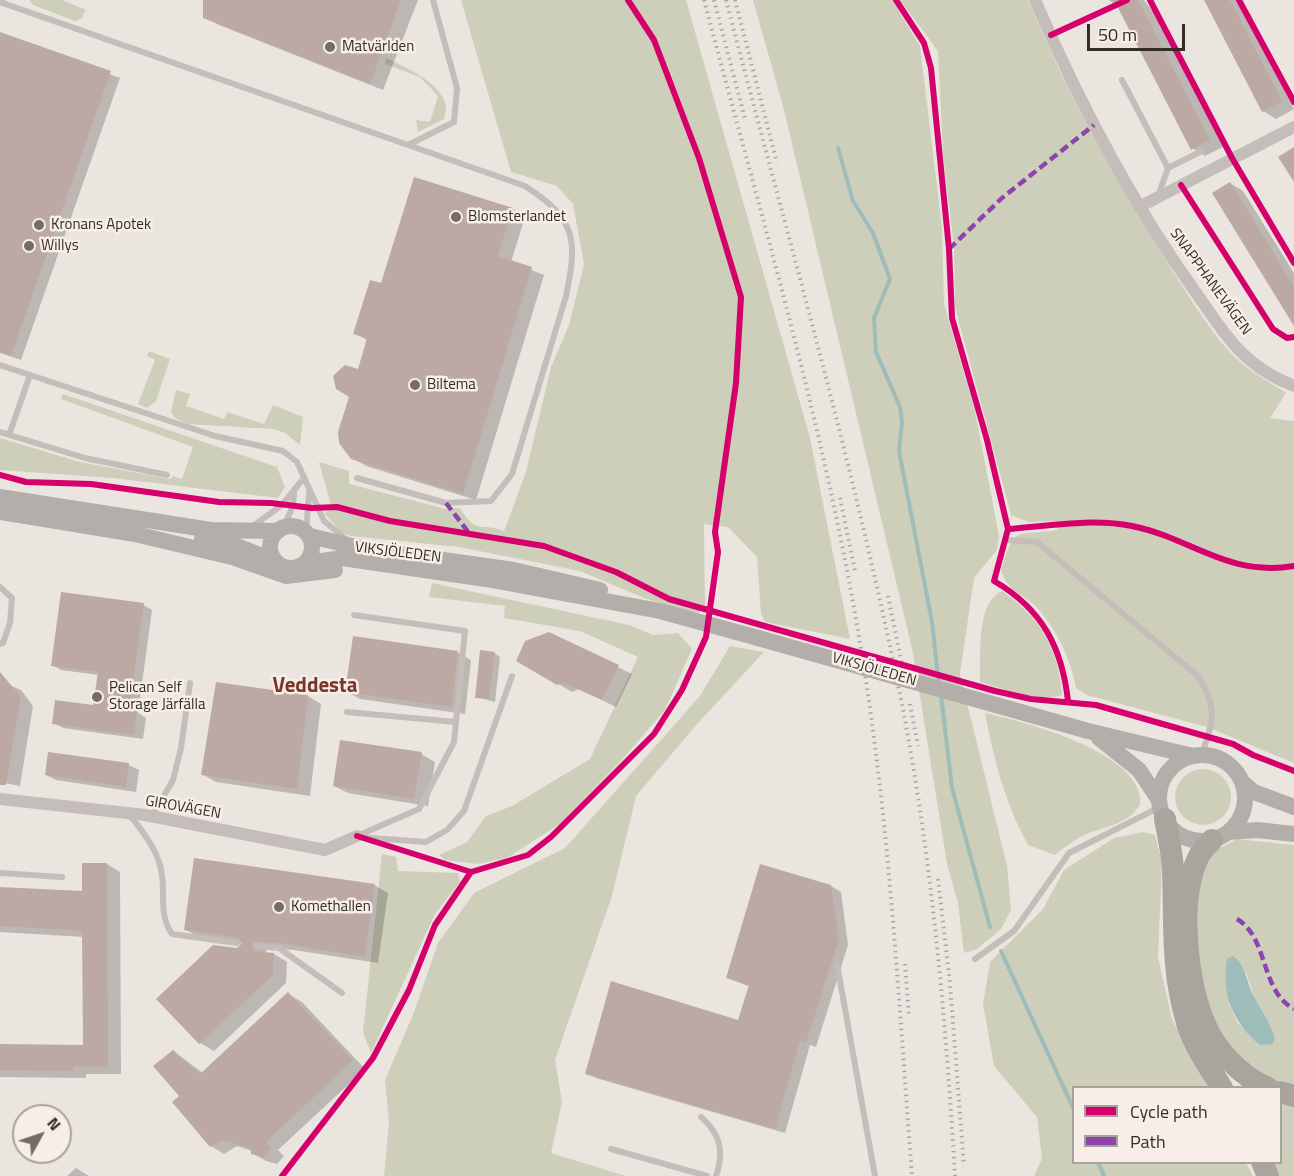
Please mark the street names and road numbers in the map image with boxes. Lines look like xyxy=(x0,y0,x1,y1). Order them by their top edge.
street label: SNAPPHANEVÄGEN xyxy=(1165,225,1255,339)
street label: VIKSJÖLEDEN xyxy=(354,539,442,567)
street label: VIKSJÖLEDEN xyxy=(830,649,918,691)
street label: GIROVÄGEN xyxy=(144,792,222,824)

